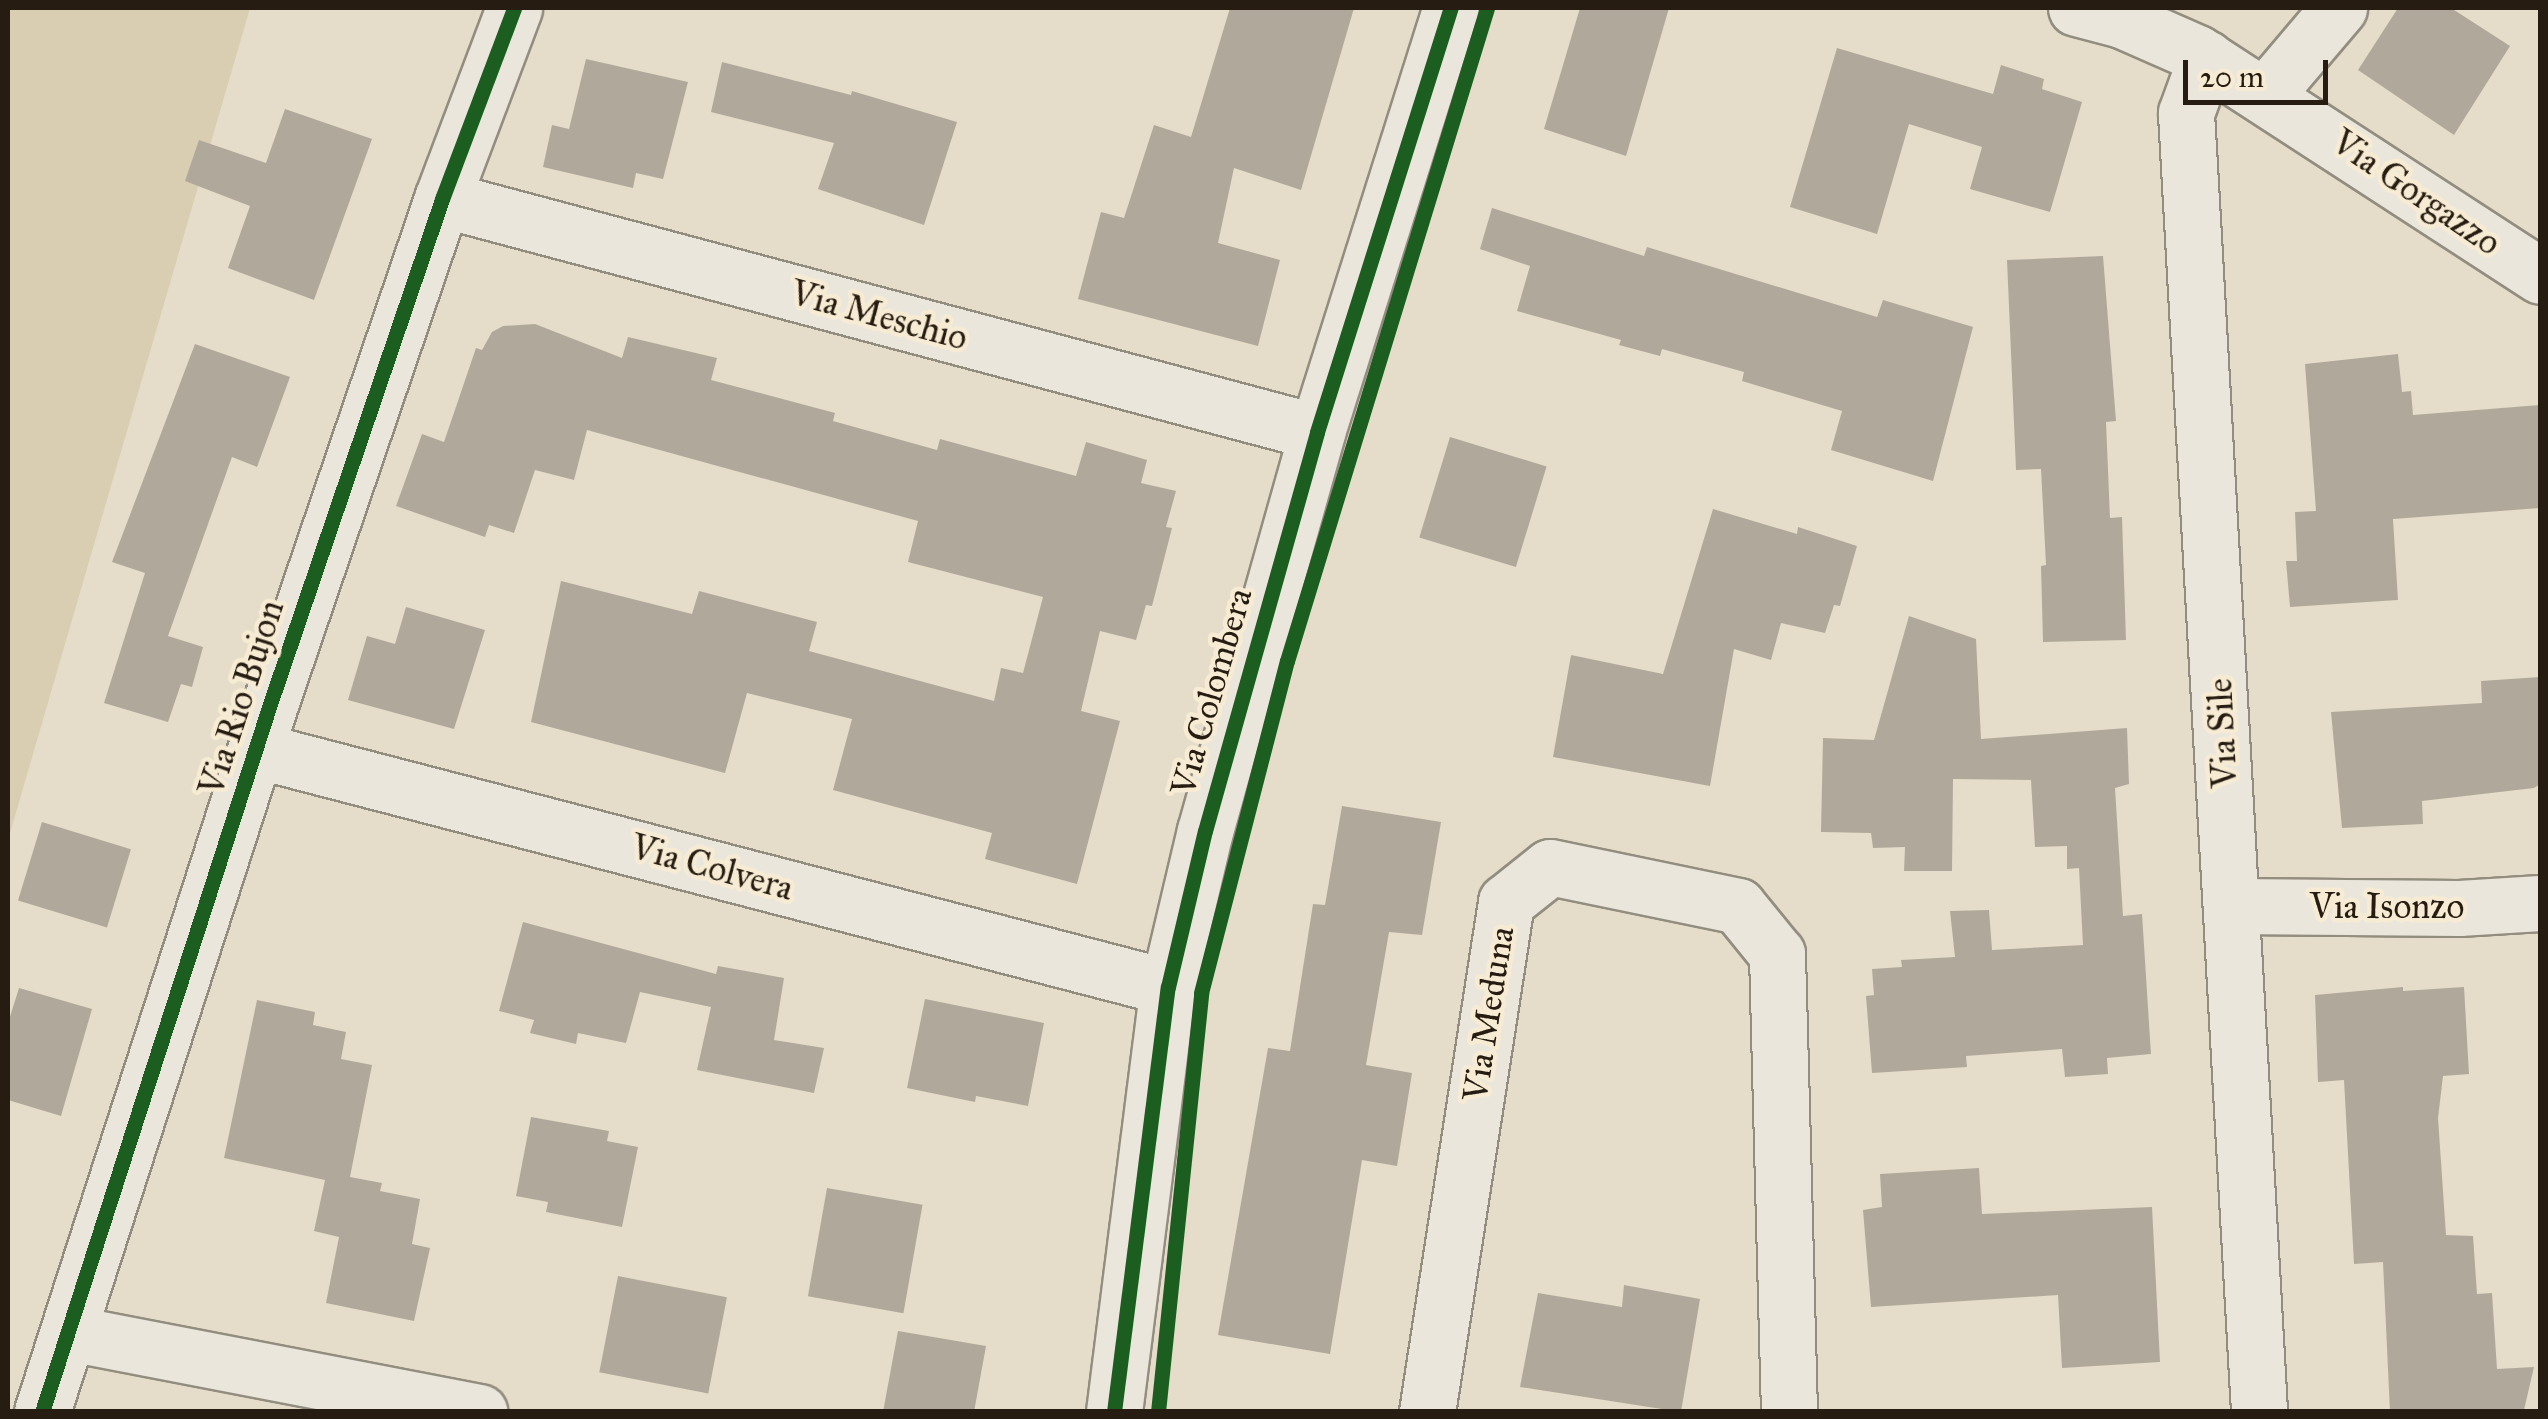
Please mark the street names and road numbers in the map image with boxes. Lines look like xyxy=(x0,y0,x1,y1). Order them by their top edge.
street label: Via Gorgazzo xyxy=(2324,121,2508,265)
street label: Via Meschio xyxy=(786,272,972,360)
street label: Via Colombera xyxy=(1162,584,1262,800)
street label: Via Rio Bujon xyxy=(191,595,293,801)
street label: Via Sile xyxy=(2199,677,2247,789)
street label: Via Colvera xyxy=(626,826,798,910)
street label: Via Isonzo xyxy=(2310,886,2464,928)
street label: Via Meduna xyxy=(1454,924,1524,1104)

